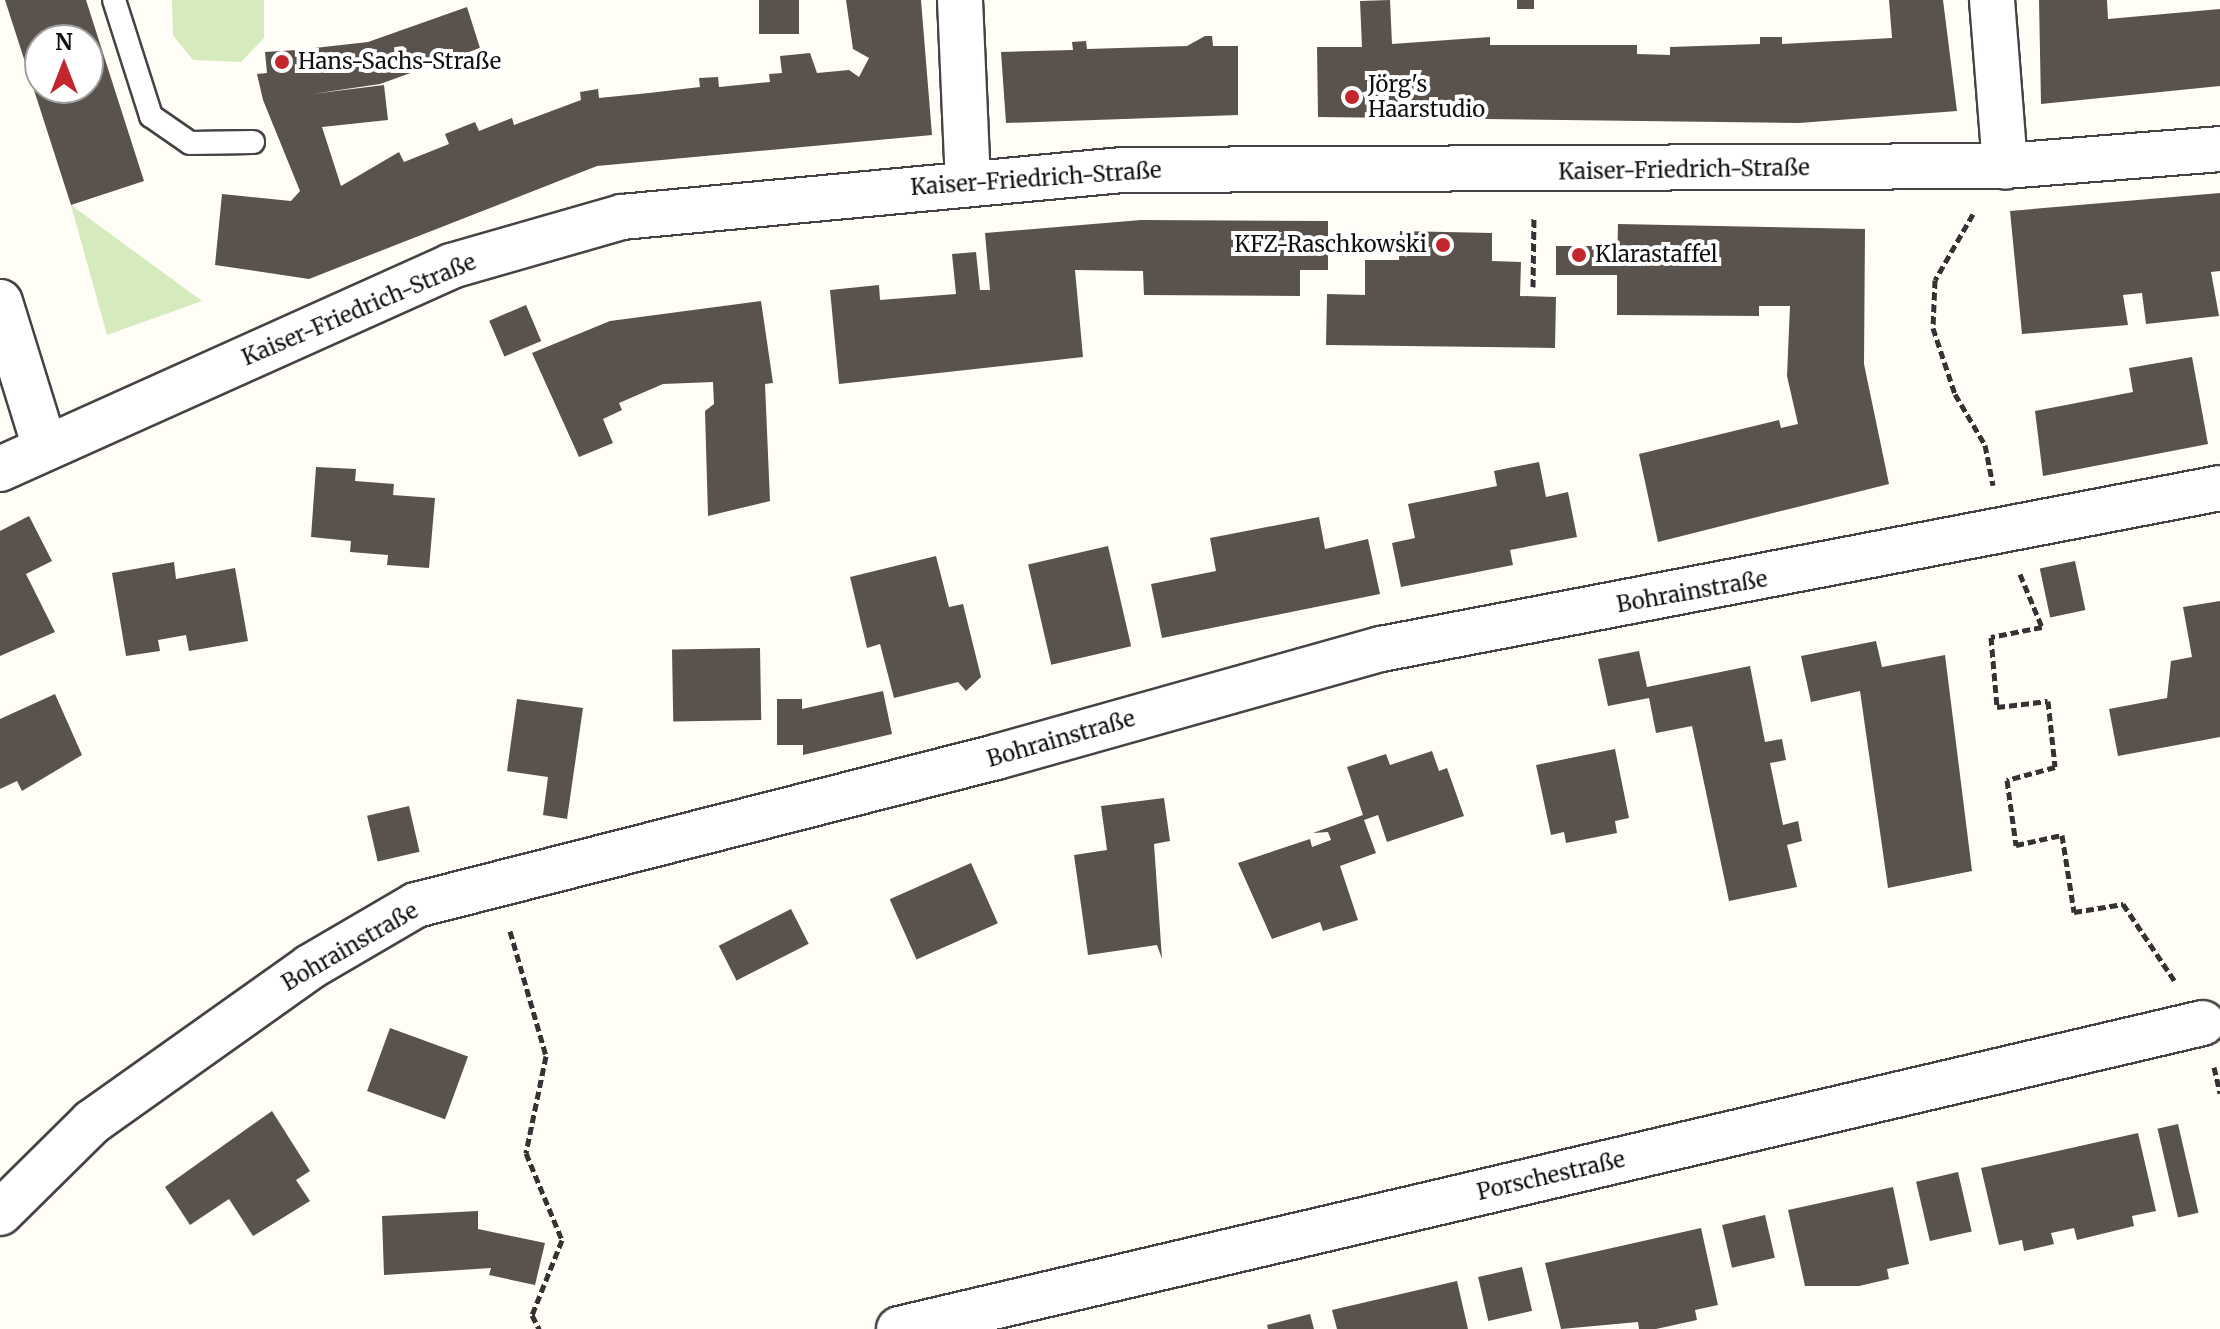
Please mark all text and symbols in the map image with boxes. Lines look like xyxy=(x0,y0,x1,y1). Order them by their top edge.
north arrow xyxy=(24,24,104,104)
text: N xyxy=(55,28,73,56)
place label: Hans-Sachs-Straße xyxy=(298,49,501,75)
marker: Hans-Sachs-Straße xyxy=(273,53,291,71)
place label: Jörg's Haarstudio xyxy=(1368,71,1485,122)
marker: Jörg's Haarstudio xyxy=(1343,88,1361,106)
street label: Kaiser-Friedrich-Straße xyxy=(1558,155,1810,185)
street label: Kaiser-Friedrich-Straße xyxy=(910,157,1162,201)
place label: KFZ-Raschkowski xyxy=(1234,232,1427,258)
marker: KFZ-Raschkowski xyxy=(1434,236,1452,254)
place label: Klarastaffel xyxy=(1595,242,1718,268)
marker: Klarastaffel xyxy=(1570,246,1588,264)
street label: Kaiser-Friedrich-Straße xyxy=(238,249,480,371)
street label: Bohrainstraße xyxy=(1615,566,1769,618)
street label: Bohrainstraße xyxy=(984,705,1138,773)
street label: Bohrainstraße xyxy=(277,897,423,997)
street label: Porschestraße xyxy=(1474,1146,1628,1206)

